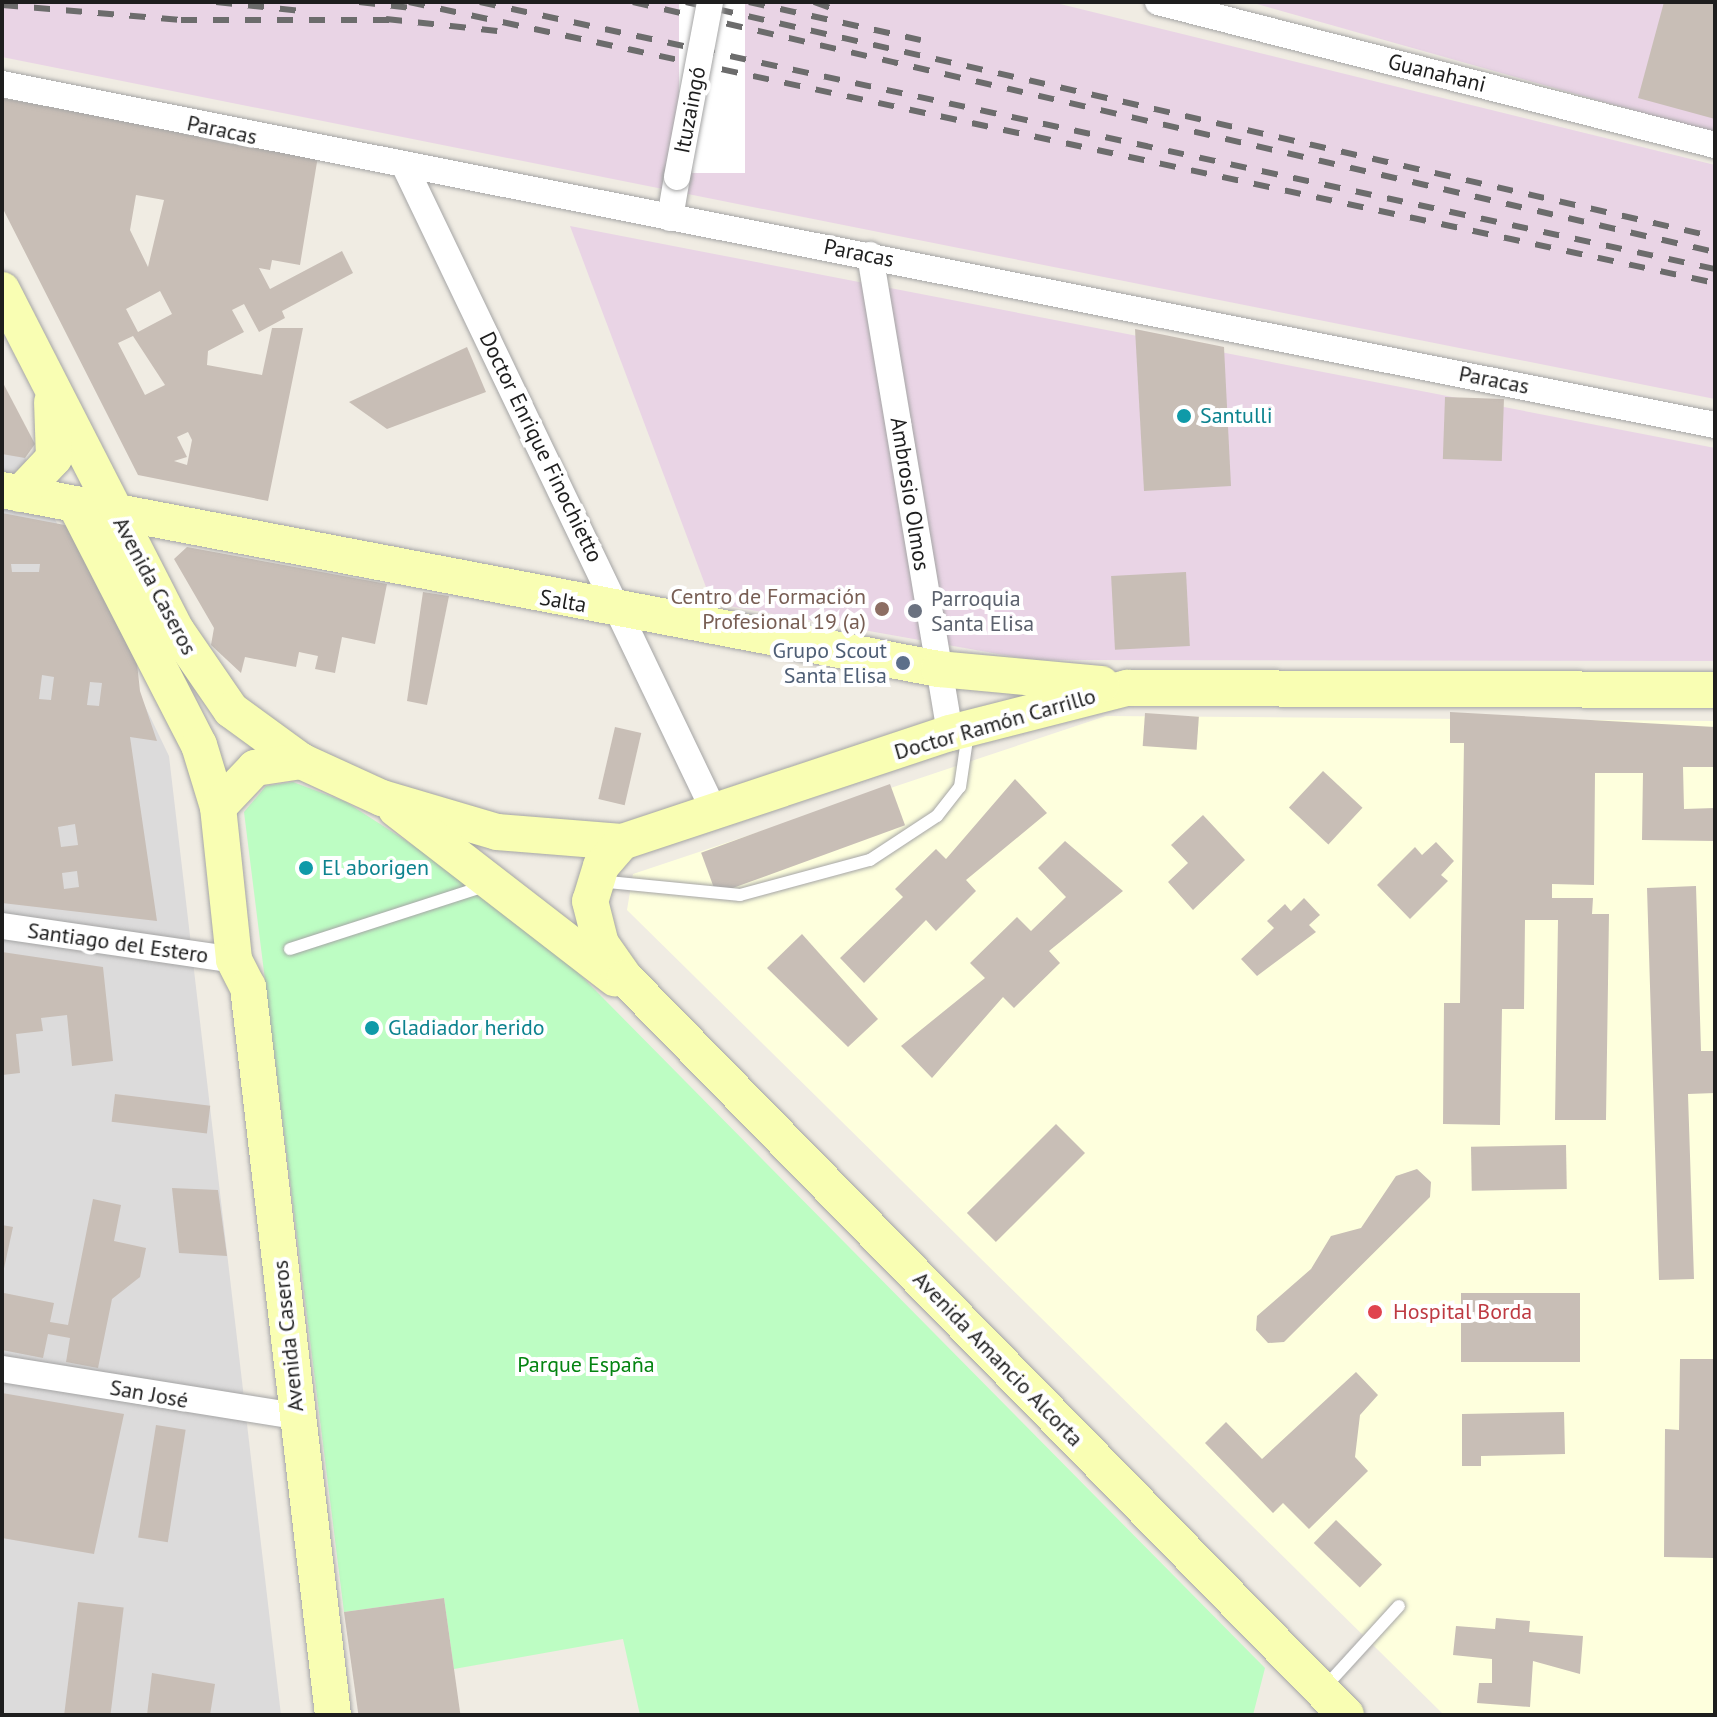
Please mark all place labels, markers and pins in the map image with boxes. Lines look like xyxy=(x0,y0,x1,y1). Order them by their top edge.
place label: Santulli xyxy=(1200,403,1273,429)
marker: Santulli xyxy=(1175,407,1193,425)
place label: Centro de Formación Profesional 19 (a) xyxy=(670,583,866,634)
place label: Parroquia Santa Elisa xyxy=(931,585,1034,636)
marker: Centro de Formación Profesional 19 (a) xyxy=(873,600,891,618)
marker: Parroquia Santa Elisa xyxy=(906,602,924,620)
place label: Grupo Scout Santa Elisa xyxy=(772,637,887,688)
marker: Grupo Scout Santa Elisa xyxy=(894,654,912,672)
place label: El aborigen xyxy=(322,855,429,881)
marker: El aborigen xyxy=(297,859,315,877)
place label: Gladiador herido xyxy=(388,1015,545,1041)
marker: Gladiador herido xyxy=(363,1019,381,1037)
place label: Hospital Borda xyxy=(1393,1299,1532,1325)
marker: Hospital Borda xyxy=(1364,1301,1386,1323)

